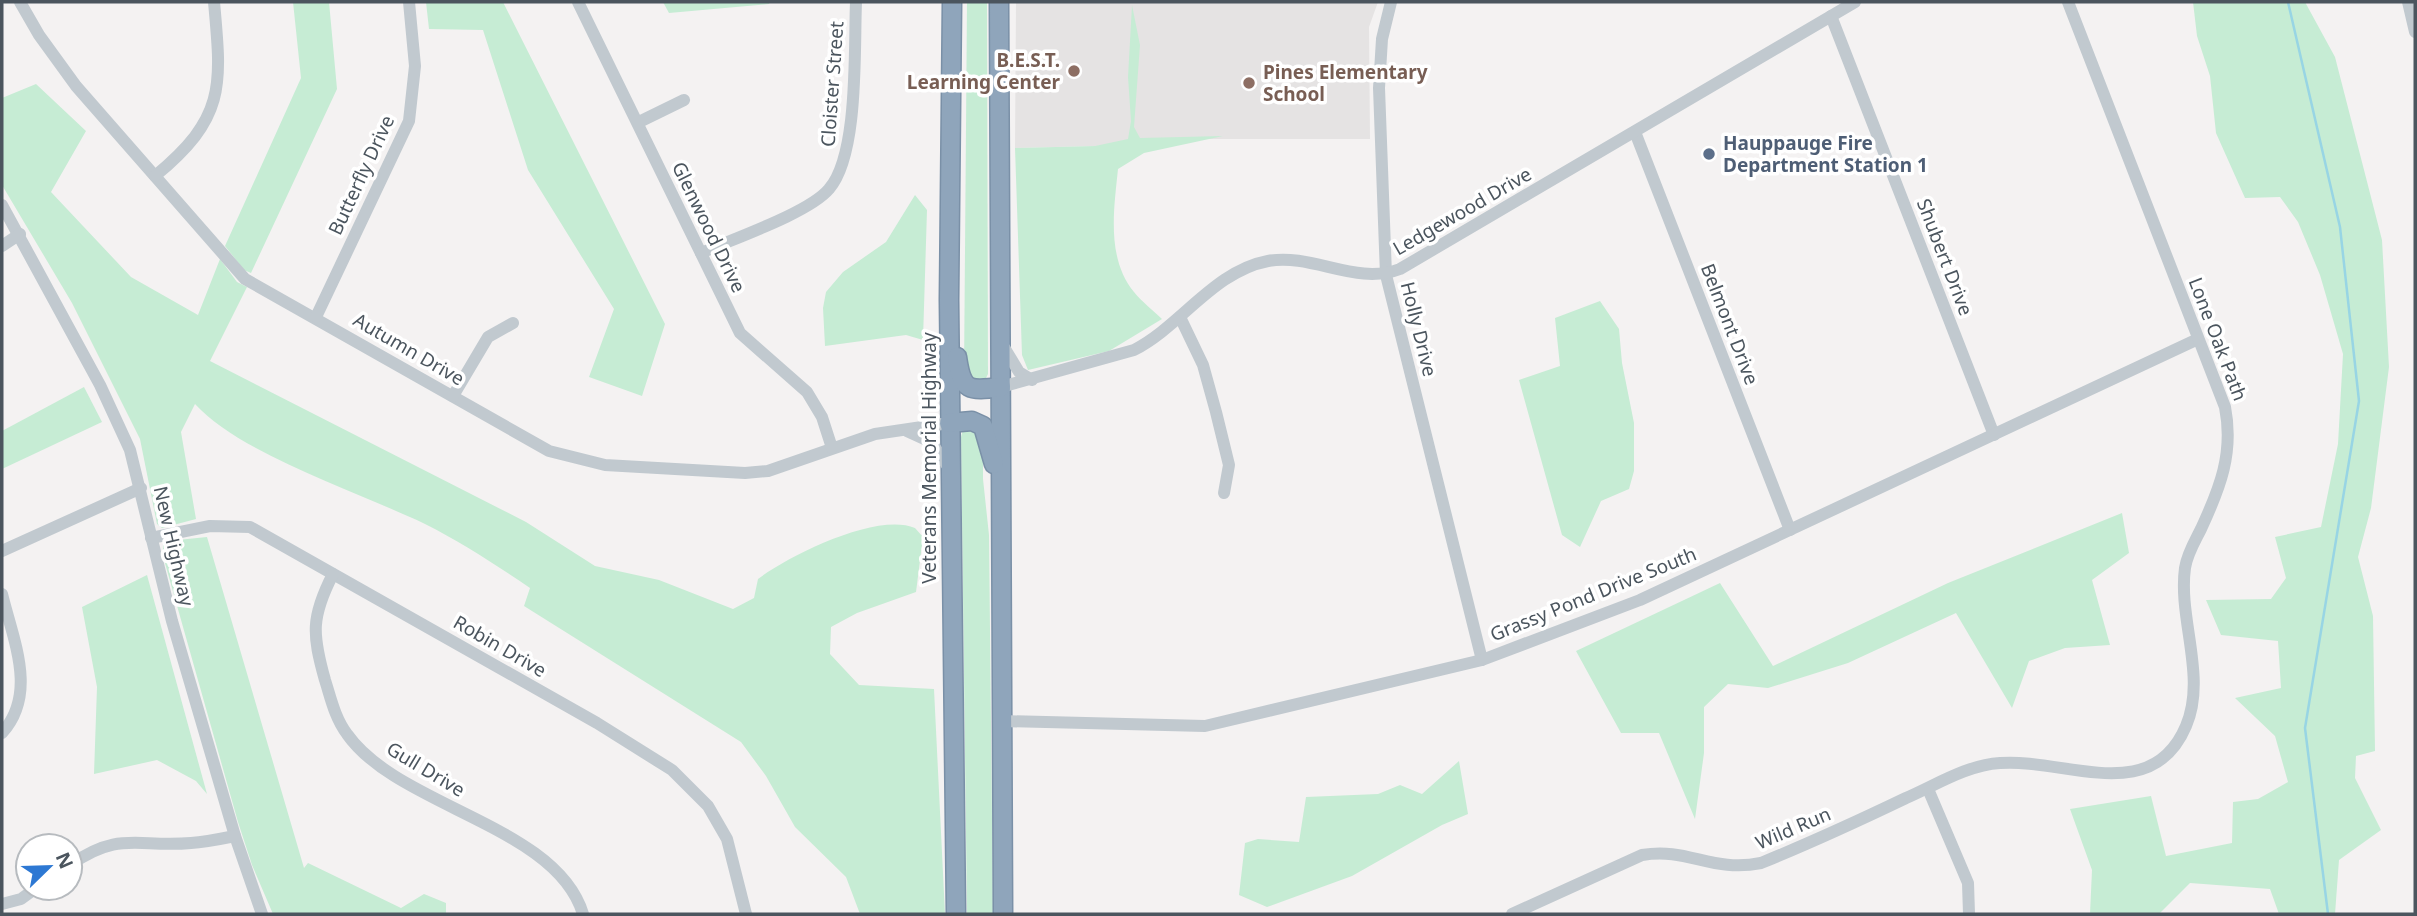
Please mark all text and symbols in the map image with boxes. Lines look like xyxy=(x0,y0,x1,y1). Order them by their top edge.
street label: Cloister Street xyxy=(815,20,849,148)
place label: B.E.S.T. Learning Center xyxy=(907,47,1061,95)
place label: Pines Elementary School xyxy=(1263,59,1428,107)
marker: B.E.S.T. Learning Center xyxy=(1066,63,1082,79)
marker: Pines Elementary School xyxy=(1241,75,1257,91)
street label: Butterfly Drive xyxy=(322,111,400,239)
place label: Hauppauge Fire Department Station 1 xyxy=(1723,130,1928,178)
marker: Hauppauge Fire Department Station 1 xyxy=(1701,146,1717,162)
street label: Glenwood Drive xyxy=(666,157,752,297)
street label: Ledgewood Drive xyxy=(1388,161,1536,261)
street label: Shubert Drive xyxy=(1911,195,1979,319)
street label: Belmont Drive xyxy=(1695,260,1765,388)
street label: Lone Oak Path xyxy=(2183,274,2253,404)
street label: Holly Drive xyxy=(1395,279,1443,379)
street label: Autumn Drive xyxy=(349,307,469,391)
street label: Veterans Memorial Highway xyxy=(916,332,942,584)
street label: New Highway xyxy=(148,483,200,609)
street label: Grassy Pond Drive South xyxy=(1486,541,1700,647)
street label: Robin Drive xyxy=(449,609,551,683)
street label: Gull Drive xyxy=(382,735,470,803)
street label: Wild Run xyxy=(1751,801,1835,855)
north arrow xyxy=(14,832,84,902)
text: N xyxy=(50,848,80,873)

